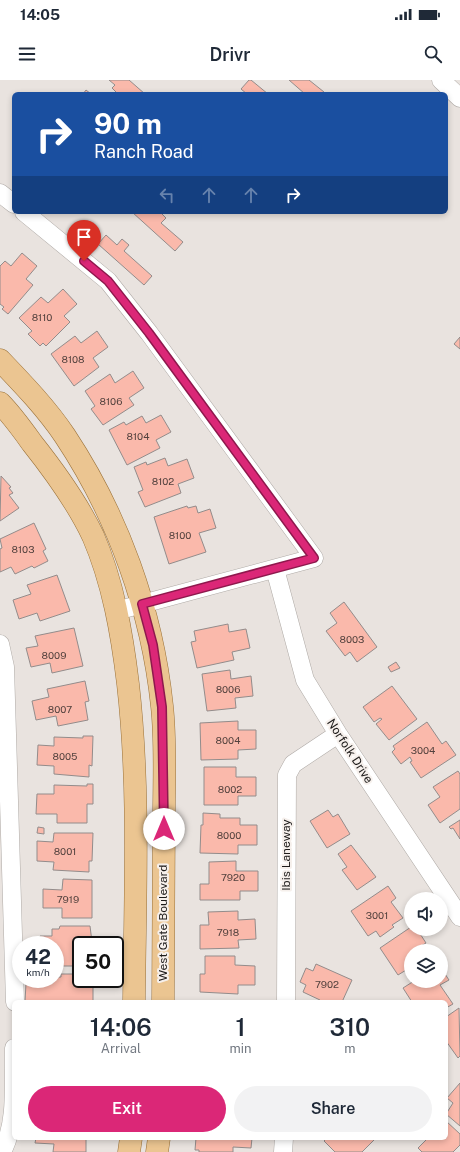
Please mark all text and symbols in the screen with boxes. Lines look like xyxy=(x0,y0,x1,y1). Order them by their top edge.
text: 14:05 xyxy=(20,6,60,23)
icon: menu xyxy=(16,43,38,65)
icon: search xyxy=(422,43,444,65)
text: Drivr xyxy=(209,44,251,65)
text: 90 m xyxy=(94,107,162,140)
icon: right xyxy=(28,108,80,160)
text: Ranch Road xyxy=(94,141,193,162)
icon: left xyxy=(156,184,178,206)
icon: ahead xyxy=(198,184,220,206)
icon: ahead xyxy=(240,184,262,206)
icon: right xyxy=(282,184,304,206)
pin xyxy=(67,220,101,261)
icon: arrive xyxy=(73,226,95,248)
house number: 8110 xyxy=(32,311,52,323)
house number: 8108 xyxy=(61,353,85,365)
house number: 8106 xyxy=(100,395,122,407)
house number: 8104 xyxy=(127,430,149,442)
house number: 8102 xyxy=(152,475,174,487)
house number: 8100 xyxy=(169,529,191,541)
house number: 8103 xyxy=(12,543,34,555)
house number: 8003 xyxy=(340,633,364,645)
house number: 8009 xyxy=(42,649,66,661)
house number: 8006 xyxy=(216,683,240,695)
house number: 8007 xyxy=(48,703,72,715)
street label: Norfolk Drive xyxy=(324,716,376,786)
house number: 8004 xyxy=(216,734,240,746)
house number: 3004 xyxy=(411,744,435,756)
house number: 8005 xyxy=(53,750,78,762)
house number: 8002 xyxy=(218,783,242,795)
position arrow xyxy=(143,808,185,850)
street label: Ibis Laneway xyxy=(279,819,293,891)
house number: 8000 xyxy=(217,829,241,841)
house number: 8001 xyxy=(54,845,76,857)
street label: West Gate Boulevard xyxy=(156,865,170,981)
house number: 7920 xyxy=(221,871,245,883)
map controls xyxy=(404,892,448,988)
button: sound xyxy=(404,892,448,936)
house number: 7919 xyxy=(57,893,79,905)
house number: 3001 xyxy=(366,909,388,921)
house number: 7918 xyxy=(217,926,239,938)
speed limit sign: 50 xyxy=(72,936,124,988)
button: layers xyxy=(404,944,448,988)
text: 42 xyxy=(25,945,51,969)
text: km/h xyxy=(26,966,50,978)
house number: 7902 xyxy=(315,978,339,990)
text: 14:06 xyxy=(90,1013,152,1041)
text: 1 xyxy=(236,1013,246,1041)
text: 310 xyxy=(329,1013,370,1041)
text: Arrival xyxy=(101,1041,141,1056)
text: min xyxy=(230,1041,252,1056)
text: m xyxy=(344,1041,355,1056)
button: Exit xyxy=(28,1086,226,1132)
button: Share xyxy=(234,1086,432,1132)

